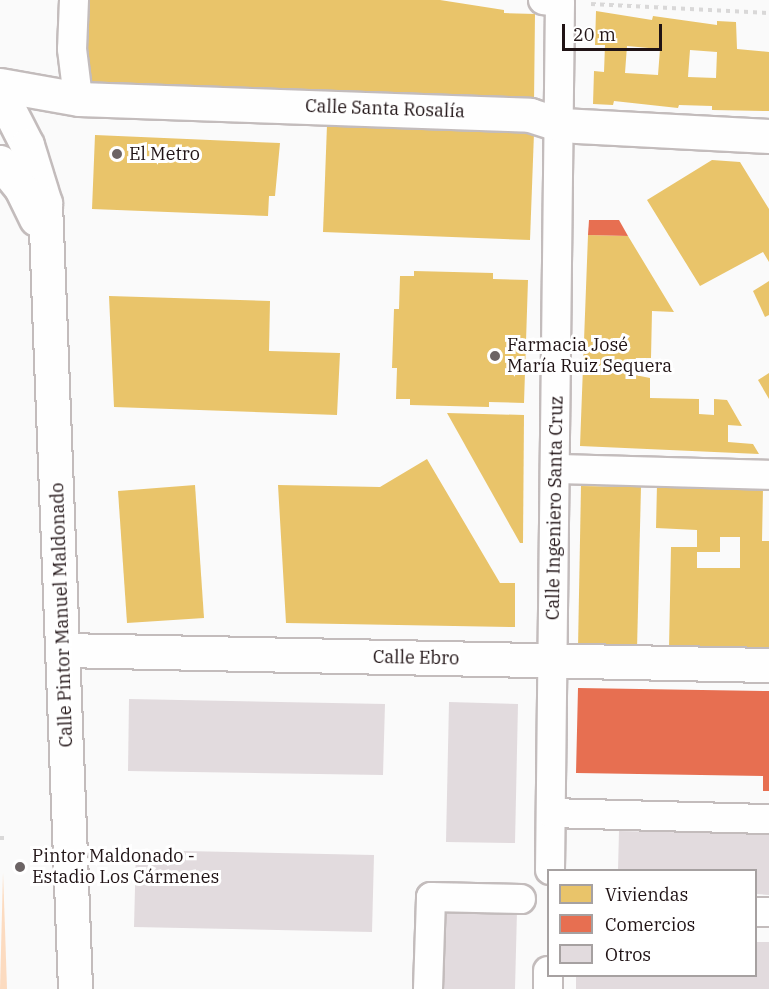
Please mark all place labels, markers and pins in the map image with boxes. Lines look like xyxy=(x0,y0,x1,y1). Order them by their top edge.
place label: El Metro xyxy=(129,143,200,165)
marker: El Metro xyxy=(110,147,124,161)
place label: Farmacia José María Ruiz Sequera xyxy=(507,335,672,378)
marker: Farmacia José María Ruiz Sequera xyxy=(488,349,502,363)
place label: Pintor Maldonado - Estadio Los Cármenes xyxy=(32,846,219,888)
marker: Pintor Maldonado - Estadio Los Cármenes xyxy=(13,860,27,874)

